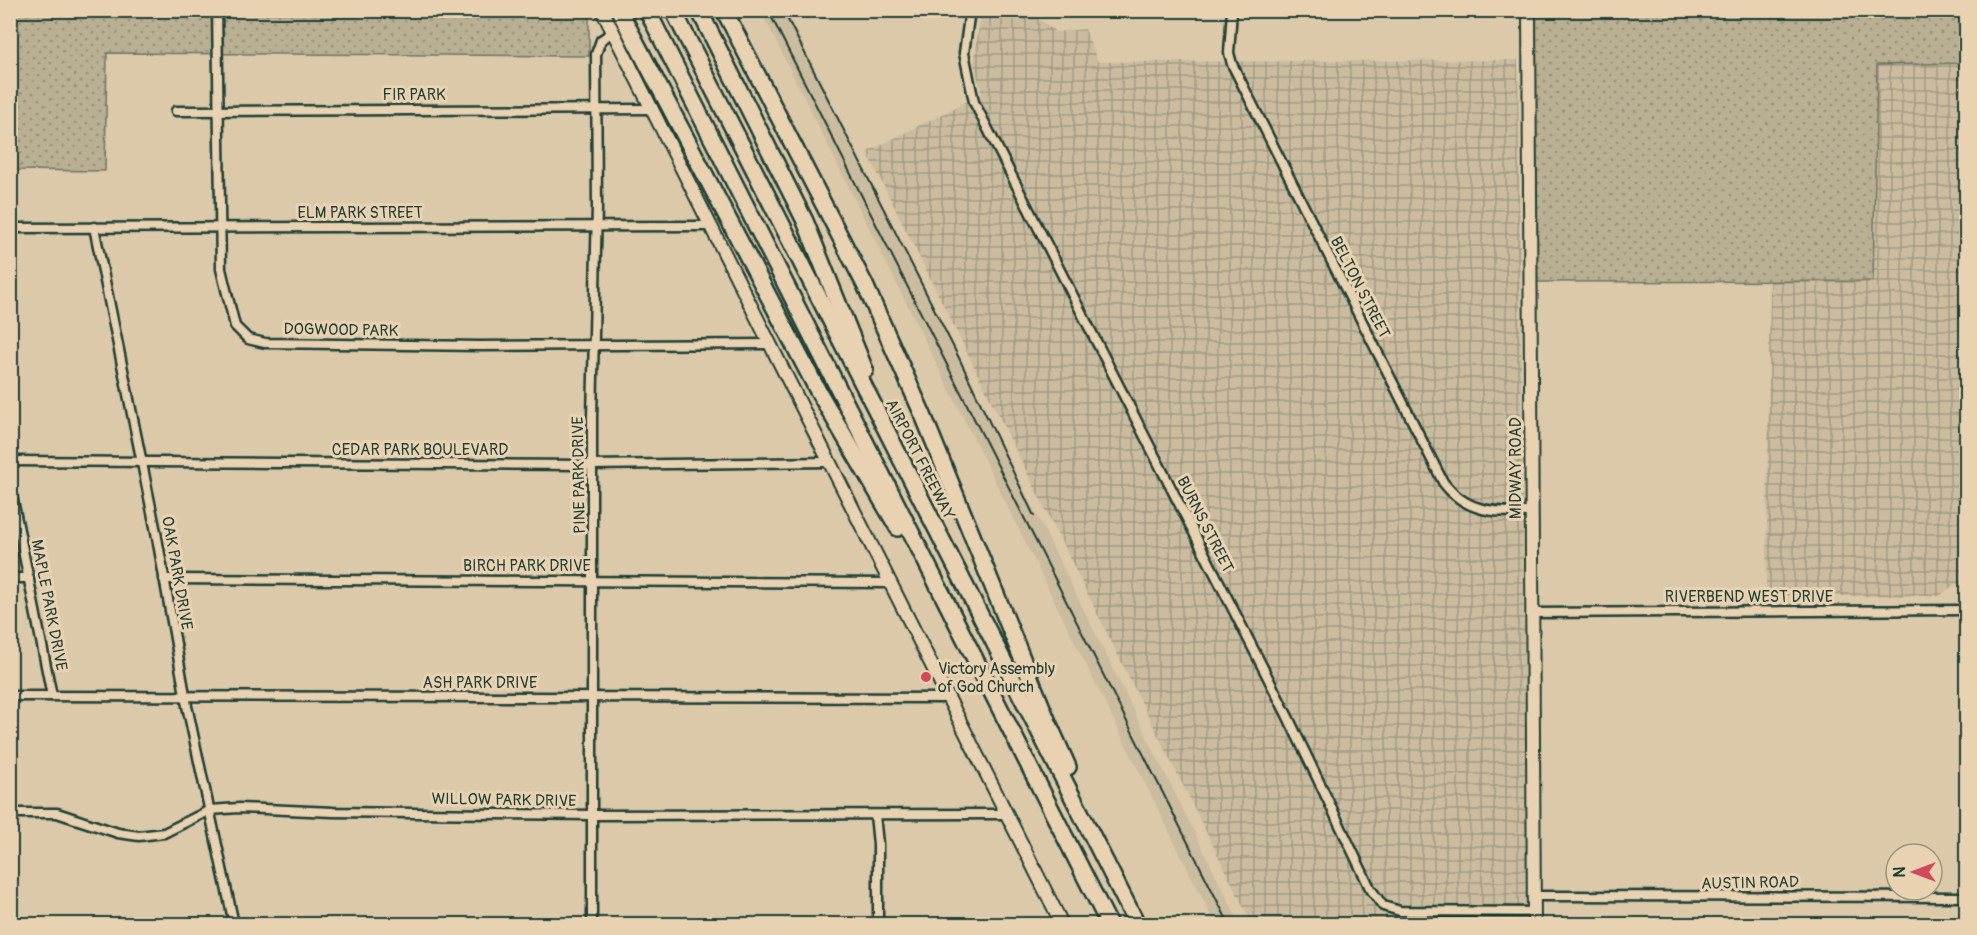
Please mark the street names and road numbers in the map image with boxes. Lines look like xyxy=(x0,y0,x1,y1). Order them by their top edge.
street label: FIR PARK xyxy=(382,85,446,105)
street label: ELM PARK STREET xyxy=(297,203,423,223)
street label: BELTON STREET xyxy=(1326,233,1394,342)
street label: DOGWOOD PARK xyxy=(283,319,399,341)
street label: AIRPORT FREEWAY xyxy=(881,396,959,523)
street label: PINE PARK DRIVE xyxy=(568,416,590,534)
street label: MIDWAY ROAD xyxy=(1506,417,1526,519)
street label: CEDAR PARK BOULEVARD xyxy=(332,440,508,460)
street label: BURNS STREET xyxy=(1172,473,1238,576)
street label: OAK PARK DRIVE xyxy=(157,515,197,632)
street label: MAPLE PARK DRIVE xyxy=(27,538,72,672)
street label: BIRCH PARK DRIVE xyxy=(463,556,591,576)
street label: RIVERBEND WEST DRIVE xyxy=(1665,587,1833,607)
street label: ASH PARK DRIVE xyxy=(423,673,537,693)
street label: WILLOW PARK DRIVE xyxy=(431,789,577,811)
street label: AUSTIN ROAD xyxy=(1701,872,1799,894)

